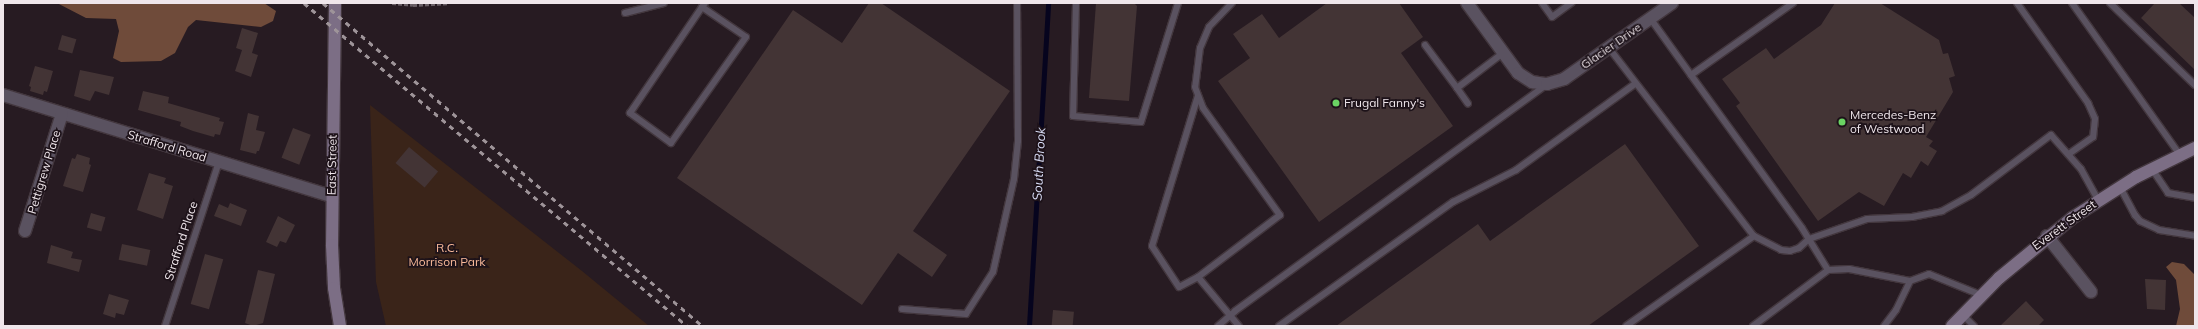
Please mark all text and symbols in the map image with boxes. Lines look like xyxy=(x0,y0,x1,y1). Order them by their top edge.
street label: Glacier Drive xyxy=(1578,20,1644,72)
place label: Frugal Fanny's xyxy=(1344,96,1425,110)
marker: Frugal Fanny's xyxy=(1331,98,1341,108)
place label: Mercedes-Benz of Westwood xyxy=(1850,108,1936,136)
marker: Mercedes-Benz of Westwood xyxy=(1837,117,1847,127)
street label: Strafford Road xyxy=(126,127,208,165)
water label: South Brook xyxy=(1029,127,1049,201)
street label: Pettigrew Place xyxy=(24,128,64,216)
street label: East Street xyxy=(324,135,340,195)
street label: Everett Street xyxy=(2029,197,2099,253)
street label: Strafford Place xyxy=(161,200,201,282)
park label: R.C. Morrison Park xyxy=(409,241,485,269)

